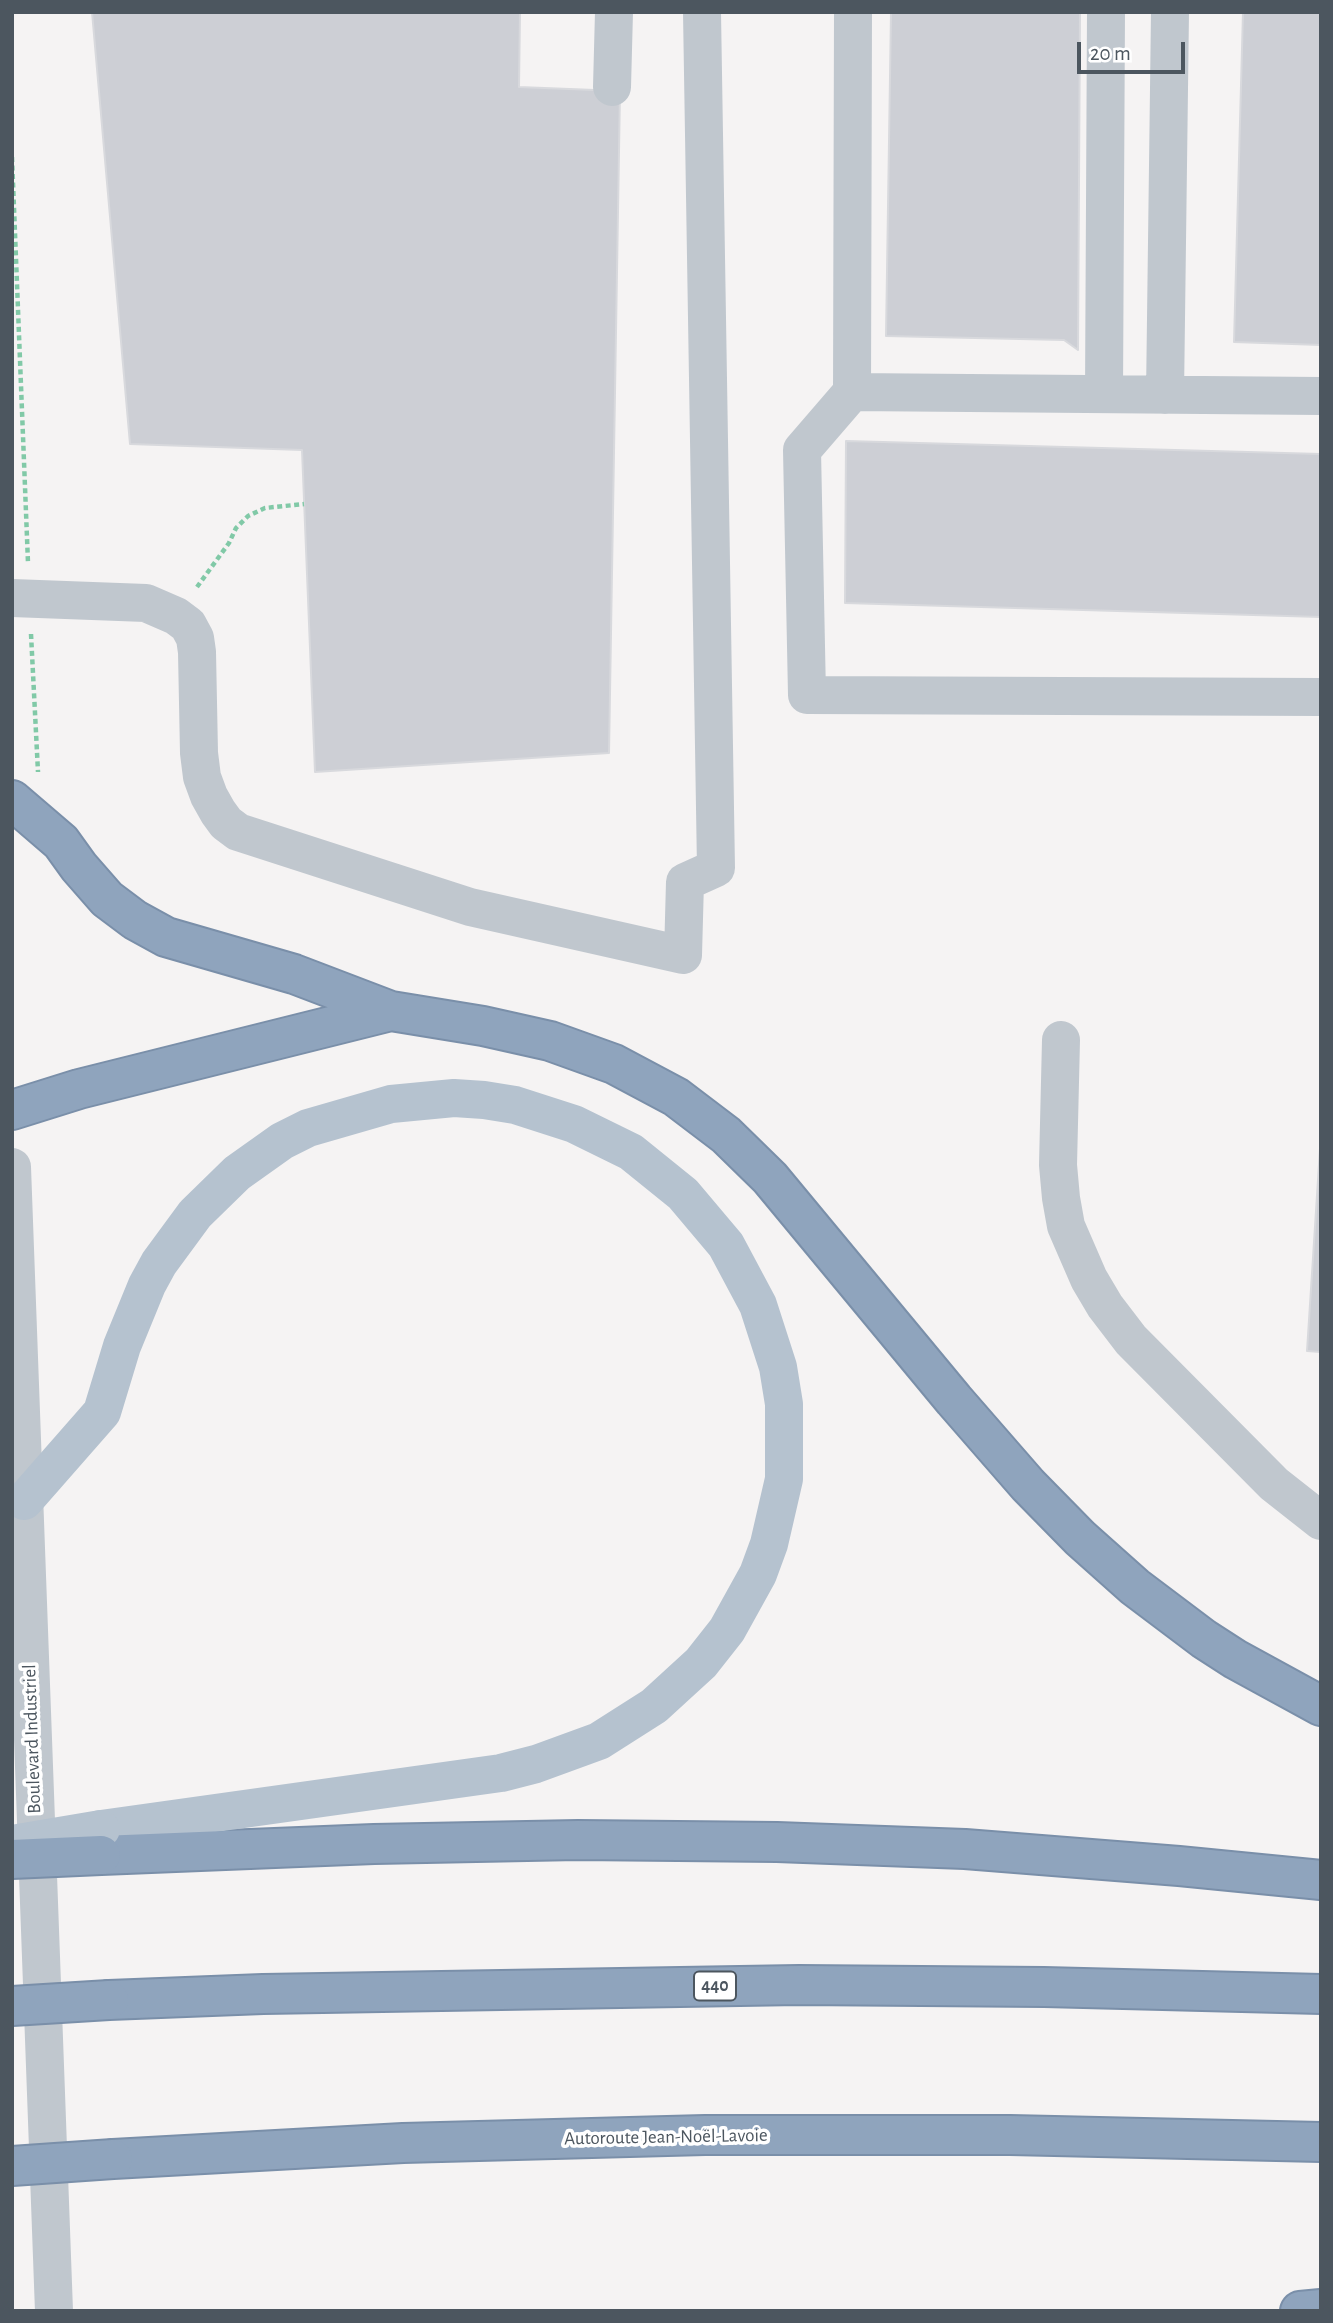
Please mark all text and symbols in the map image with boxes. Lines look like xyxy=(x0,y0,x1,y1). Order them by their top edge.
scale bar xyxy=(1081,28,1190,72)
text: 20 m xyxy=(1090,43,1131,64)
street label: Boulevard Industriel xyxy=(18,1664,46,1814)
road number: 440 xyxy=(694,1972,736,2000)
street label: Autoroute Jean-Noël-Lavoie xyxy=(564,2124,768,2150)

